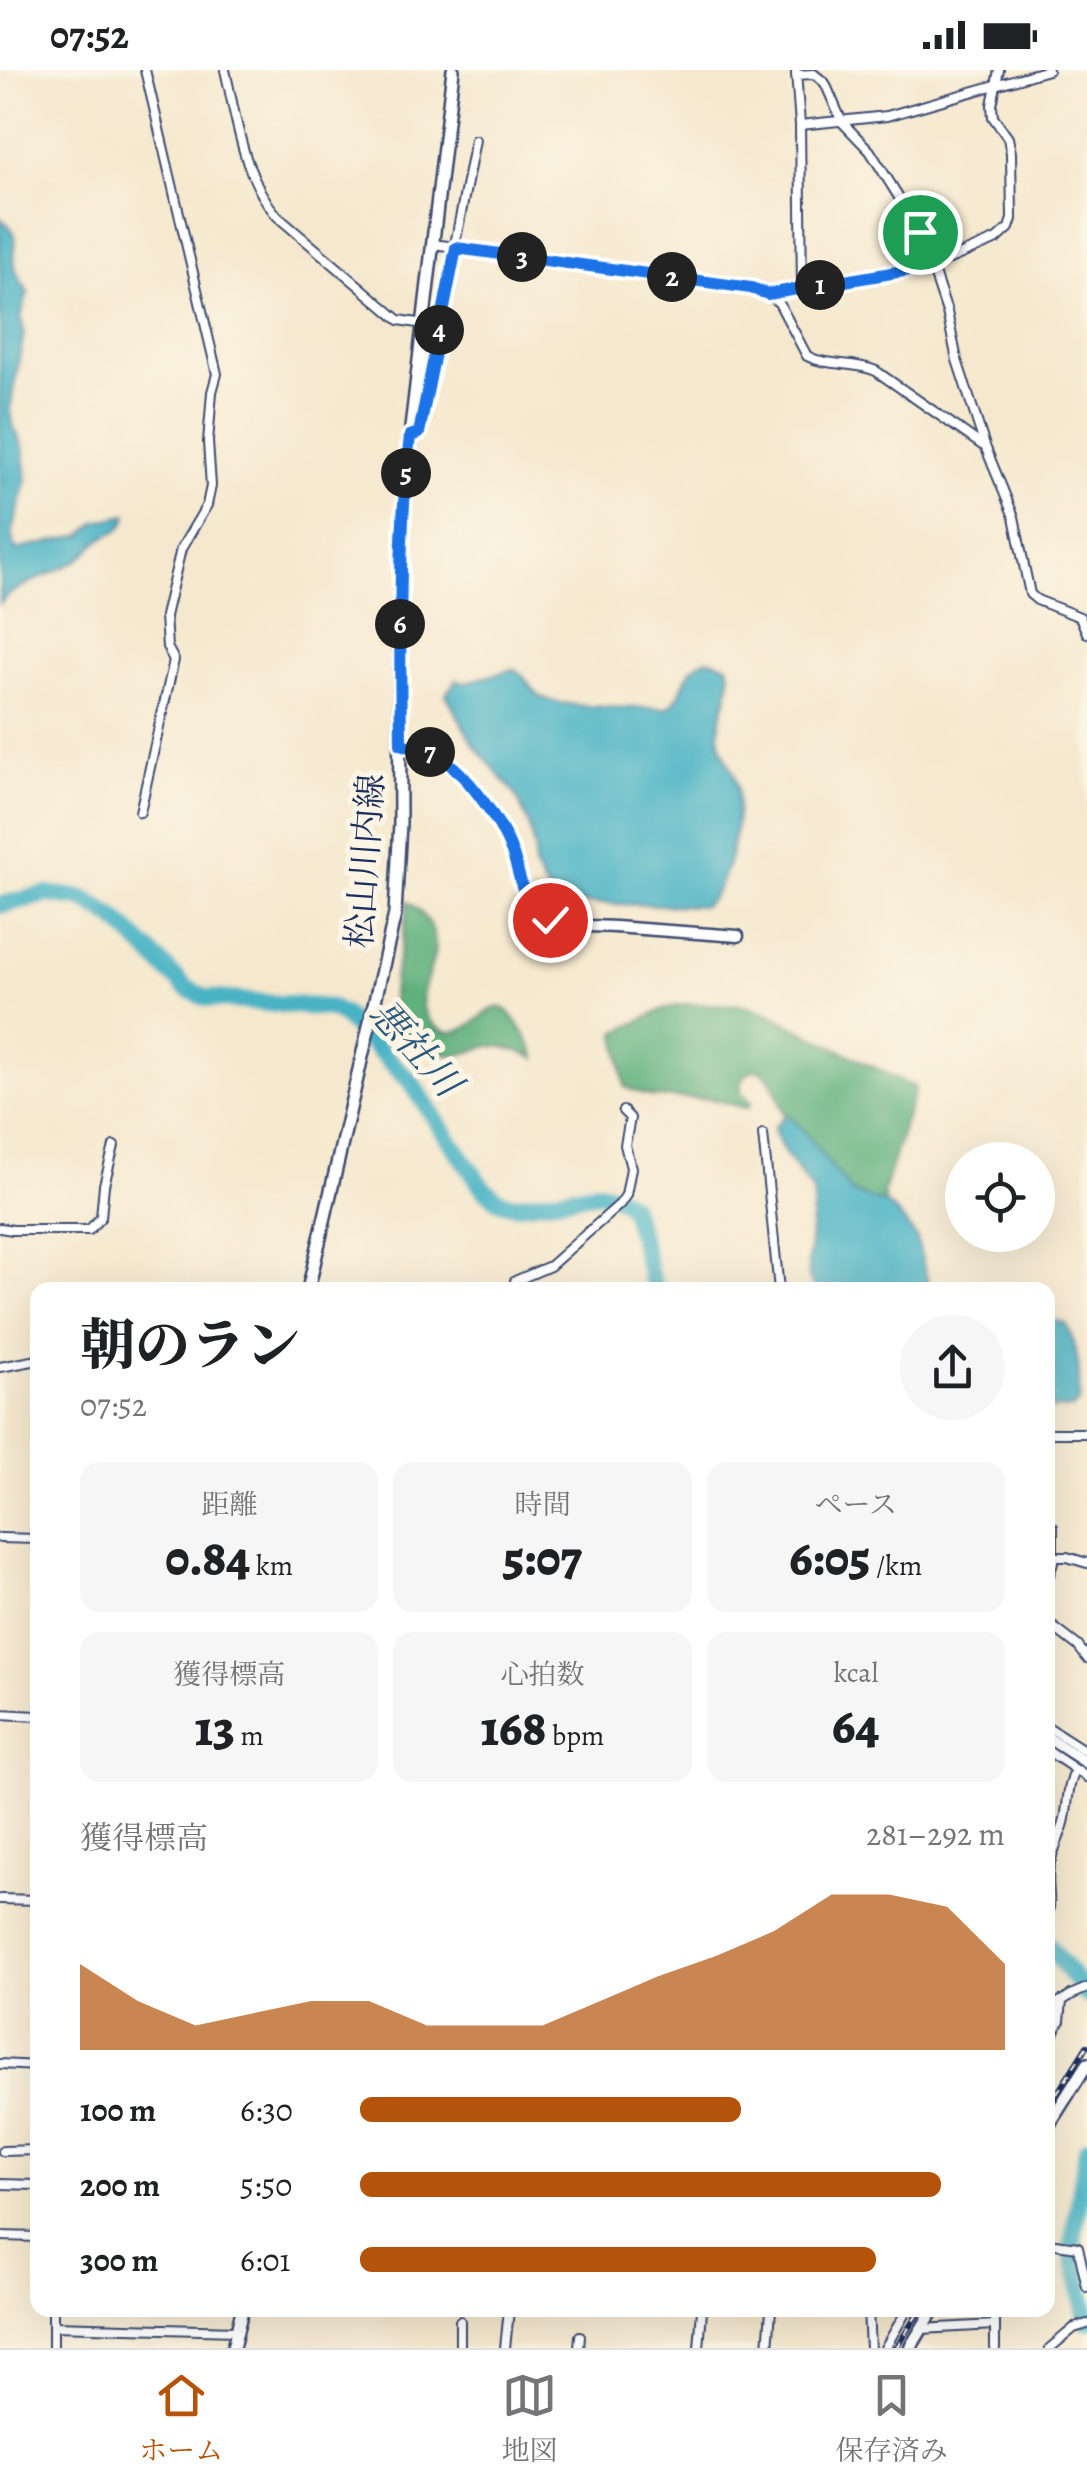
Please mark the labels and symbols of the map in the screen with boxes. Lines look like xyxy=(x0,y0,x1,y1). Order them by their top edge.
pin xyxy=(878,190,963,275)
pin: 3 xyxy=(497,232,547,282)
pin: 2 xyxy=(647,252,697,302)
pin: 1 xyxy=(795,260,845,310)
pin: 4 xyxy=(414,305,464,355)
pin: 5 xyxy=(381,448,431,498)
pin: 6 xyxy=(375,599,425,649)
pin: 7 xyxy=(405,727,455,777)
street label: 松山川内線 xyxy=(335,772,395,950)
pin xyxy=(508,878,593,963)
water label: 悪社川 xyxy=(359,988,476,1111)

